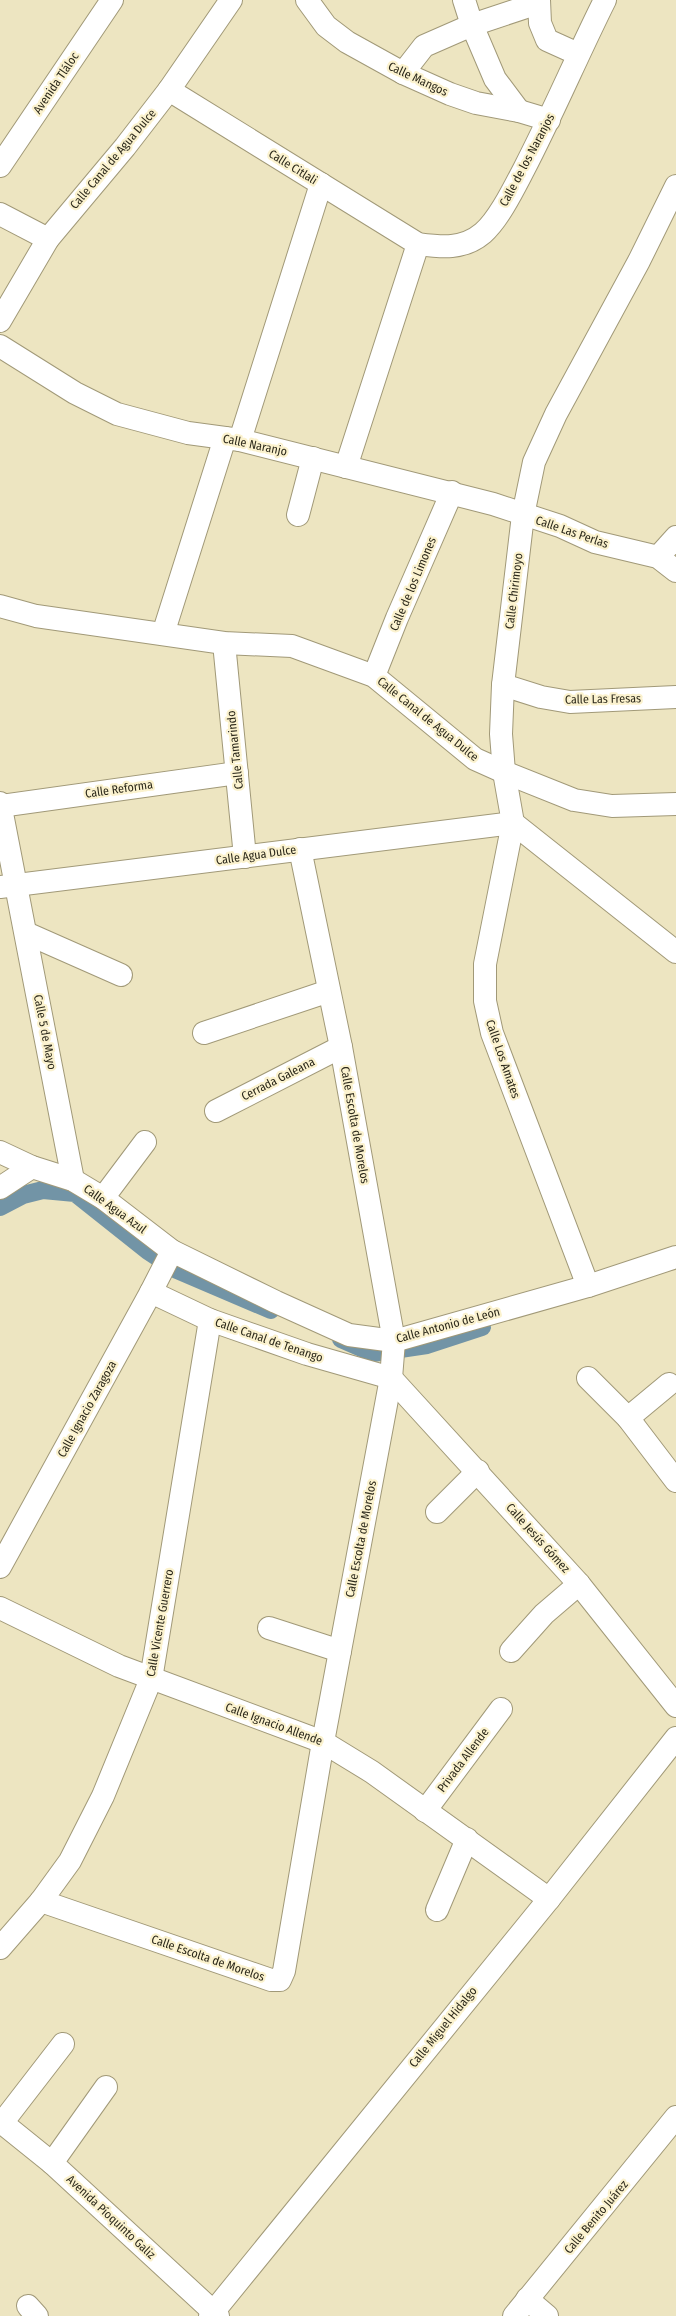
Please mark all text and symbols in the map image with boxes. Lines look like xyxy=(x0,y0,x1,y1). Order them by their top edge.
street label: Avenida Tláloc xyxy=(30,50,82,116)
street label: Calle Mangos xyxy=(386,59,450,99)
street label: Calle Canal de Agua Dulce xyxy=(67,106,159,212)
street label: Calle de los Naranjos xyxy=(497,111,557,209)
street label: Calle Citlali xyxy=(266,147,320,187)
street label: Calle Naranjo xyxy=(222,431,288,459)
street label: Calle Las Perlas xyxy=(534,513,610,551)
street label: Calle de los Limones xyxy=(387,535,439,633)
street label: Calle Chirimoyo xyxy=(502,552,526,630)
street label: Calle Canal de Agua Dulce xyxy=(375,674,481,764)
street label: Calle Las Fresas xyxy=(565,691,641,707)
street label: Calle Tamarindo xyxy=(224,710,246,790)
street label: Calle Reforma xyxy=(84,777,154,801)
street label: Calle Agua Dulce xyxy=(215,842,297,868)
street label: Calle 5 de Mayo xyxy=(31,993,59,1071)
street label: Calle Los Amates xyxy=(483,1018,523,1100)
street label: Cerrada Galeana xyxy=(239,1054,317,1103)
street label: Calle Escolta de Morelos xyxy=(338,1065,372,1185)
street label: Calle Agua Azul xyxy=(81,1182,149,1236)
street label: Calle Antonio de León xyxy=(395,1304,501,1346)
street label: Calle Canal de Tenango xyxy=(213,1315,325,1365)
street label: Calle Ignacio Zaragoza xyxy=(55,1358,119,1460)
street label: Calle Escolta de Morelos xyxy=(343,1479,379,1599)
street label: Calle Jesús Gómez xyxy=(503,1501,573,1576)
street label: Calle Vicente Guerrero xyxy=(144,1568,176,1678)
street label: Calle Ignacio Allende xyxy=(224,1700,324,1748)
street label: Privada Allende xyxy=(434,1725,492,1795)
street label: Calle Escolta de Morelos xyxy=(150,1932,266,1984)
street label: Calle Miguel Hidalgo xyxy=(406,1984,480,2070)
street label: Avenida Píoquinto Galiz xyxy=(64,2172,158,2262)
street label: Calle Benito Juárez xyxy=(561,2177,631,2256)

